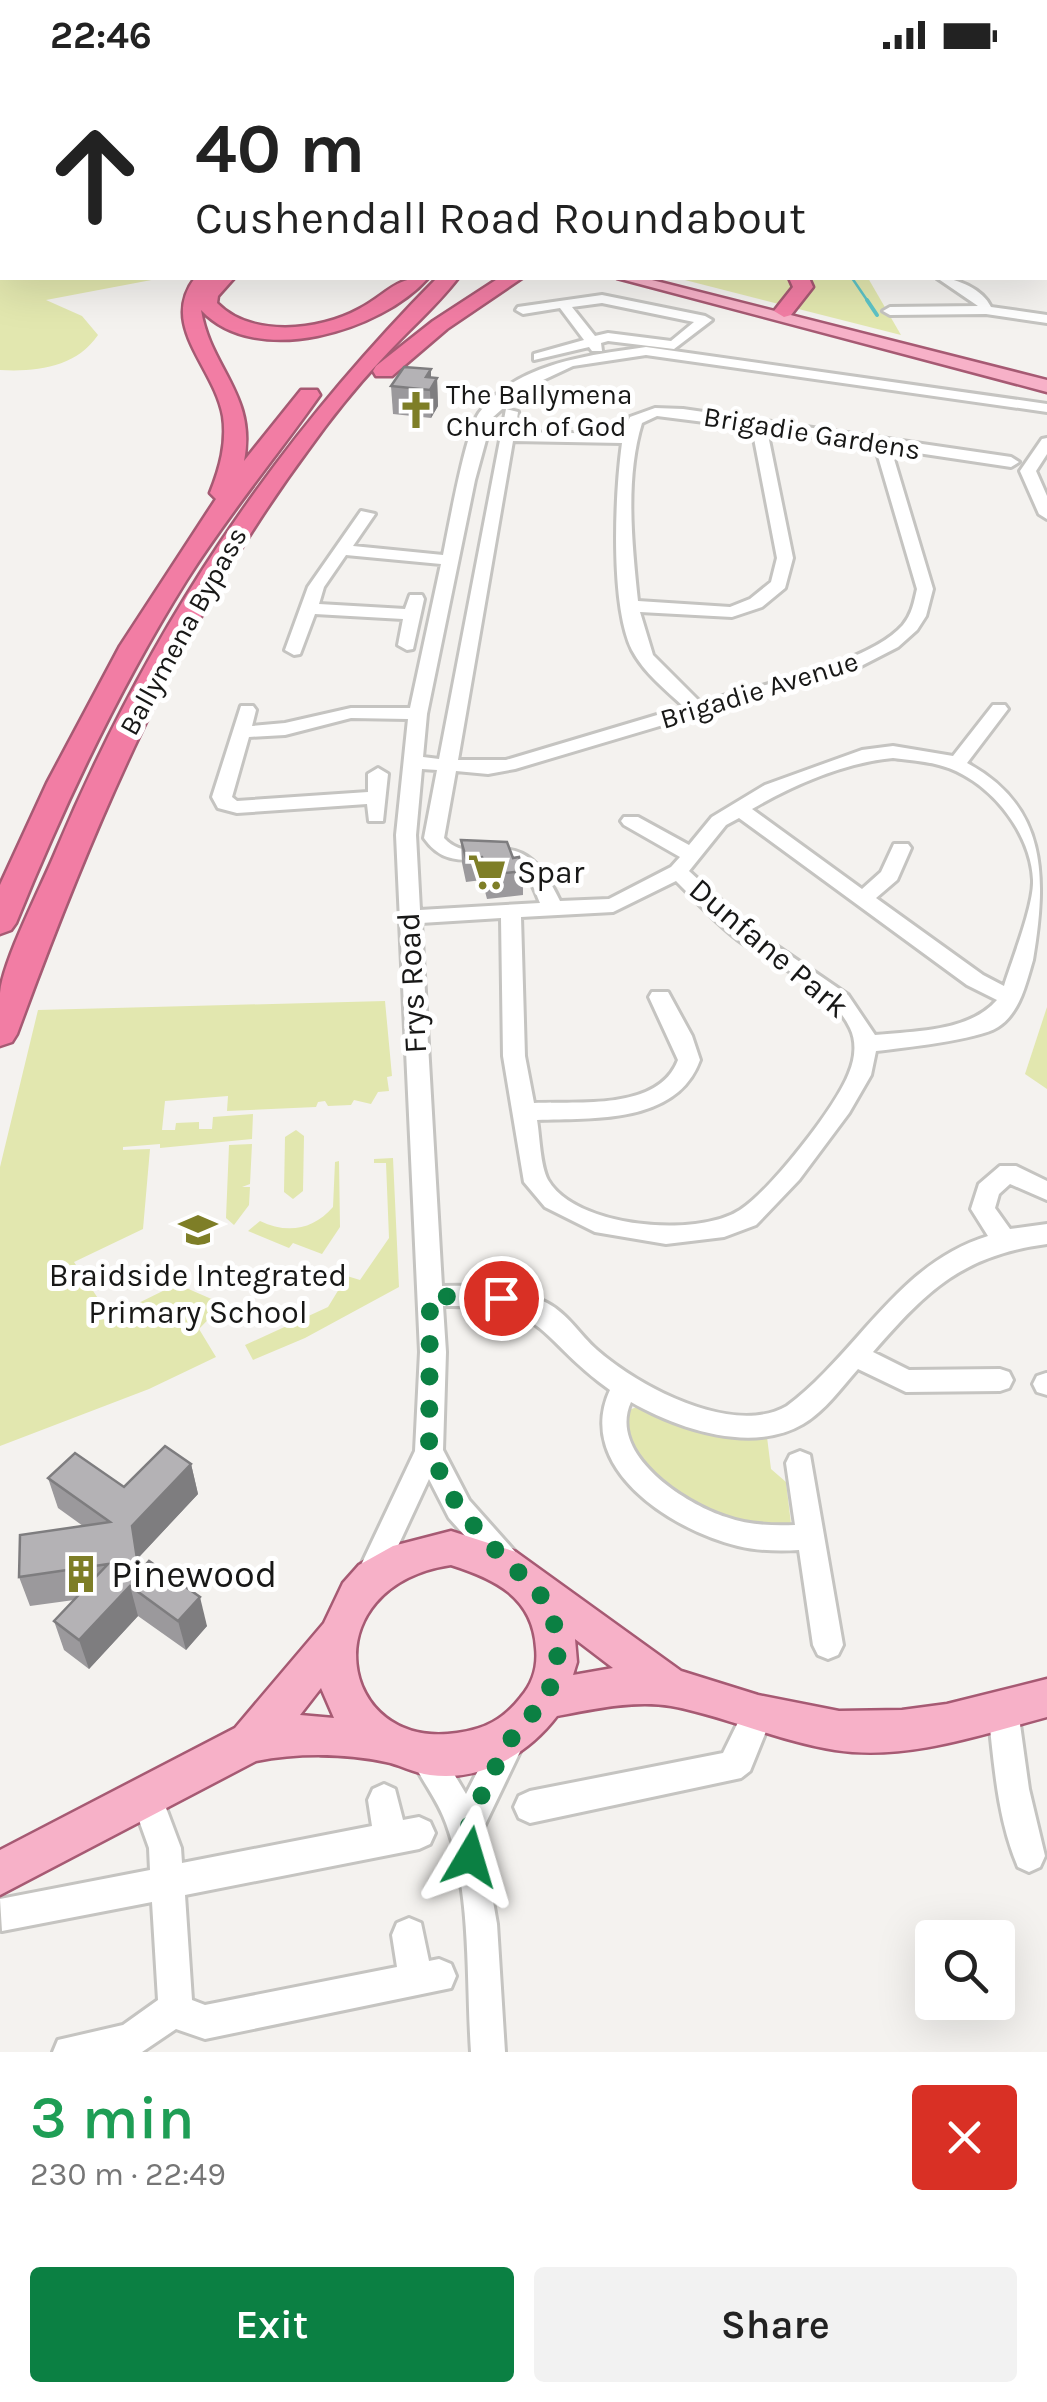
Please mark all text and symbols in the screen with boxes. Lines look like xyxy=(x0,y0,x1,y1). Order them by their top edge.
text: 22:46 xyxy=(50,13,152,58)
text: 40 m xyxy=(195,108,365,190)
icon: ahead xyxy=(30,110,160,240)
text: Cushendall Road Roundabout xyxy=(195,192,806,244)
place label: The Ballymena Church of God xyxy=(446,378,632,443)
church icon: The Ballymena Church of God xyxy=(395,389,437,431)
street label: Brigadie Gardens xyxy=(701,400,923,466)
street label: Ballymena Bypass xyxy=(112,521,254,741)
street label: Brigadie Avenue xyxy=(656,644,862,736)
supermarket icon: Spar xyxy=(466,851,508,893)
place label: Spar xyxy=(517,854,585,891)
street label: Dunfane Park xyxy=(682,871,856,1025)
street label: Frys Road xyxy=(390,911,434,1055)
school or university icon: Braidside Integrated Primary School xyxy=(177,1209,219,1251)
pin xyxy=(459,1256,544,1341)
place label: Braidside Integrated Primary School xyxy=(49,1257,347,1331)
icon: arrive xyxy=(474,1271,529,1326)
place label: Pinewood xyxy=(111,1552,277,1597)
building icon: Pinewood xyxy=(60,1553,102,1595)
position arrow xyxy=(418,1805,522,1909)
map controls xyxy=(915,1920,1015,2020)
button: search xyxy=(915,1920,1015,2020)
text: 3 min xyxy=(30,2083,195,2153)
button: close xyxy=(912,2085,1017,2190)
text: 230 m · 22:49 xyxy=(30,2156,226,2193)
button: Exit xyxy=(30,2267,514,2382)
button: Share xyxy=(534,2267,1017,2382)

